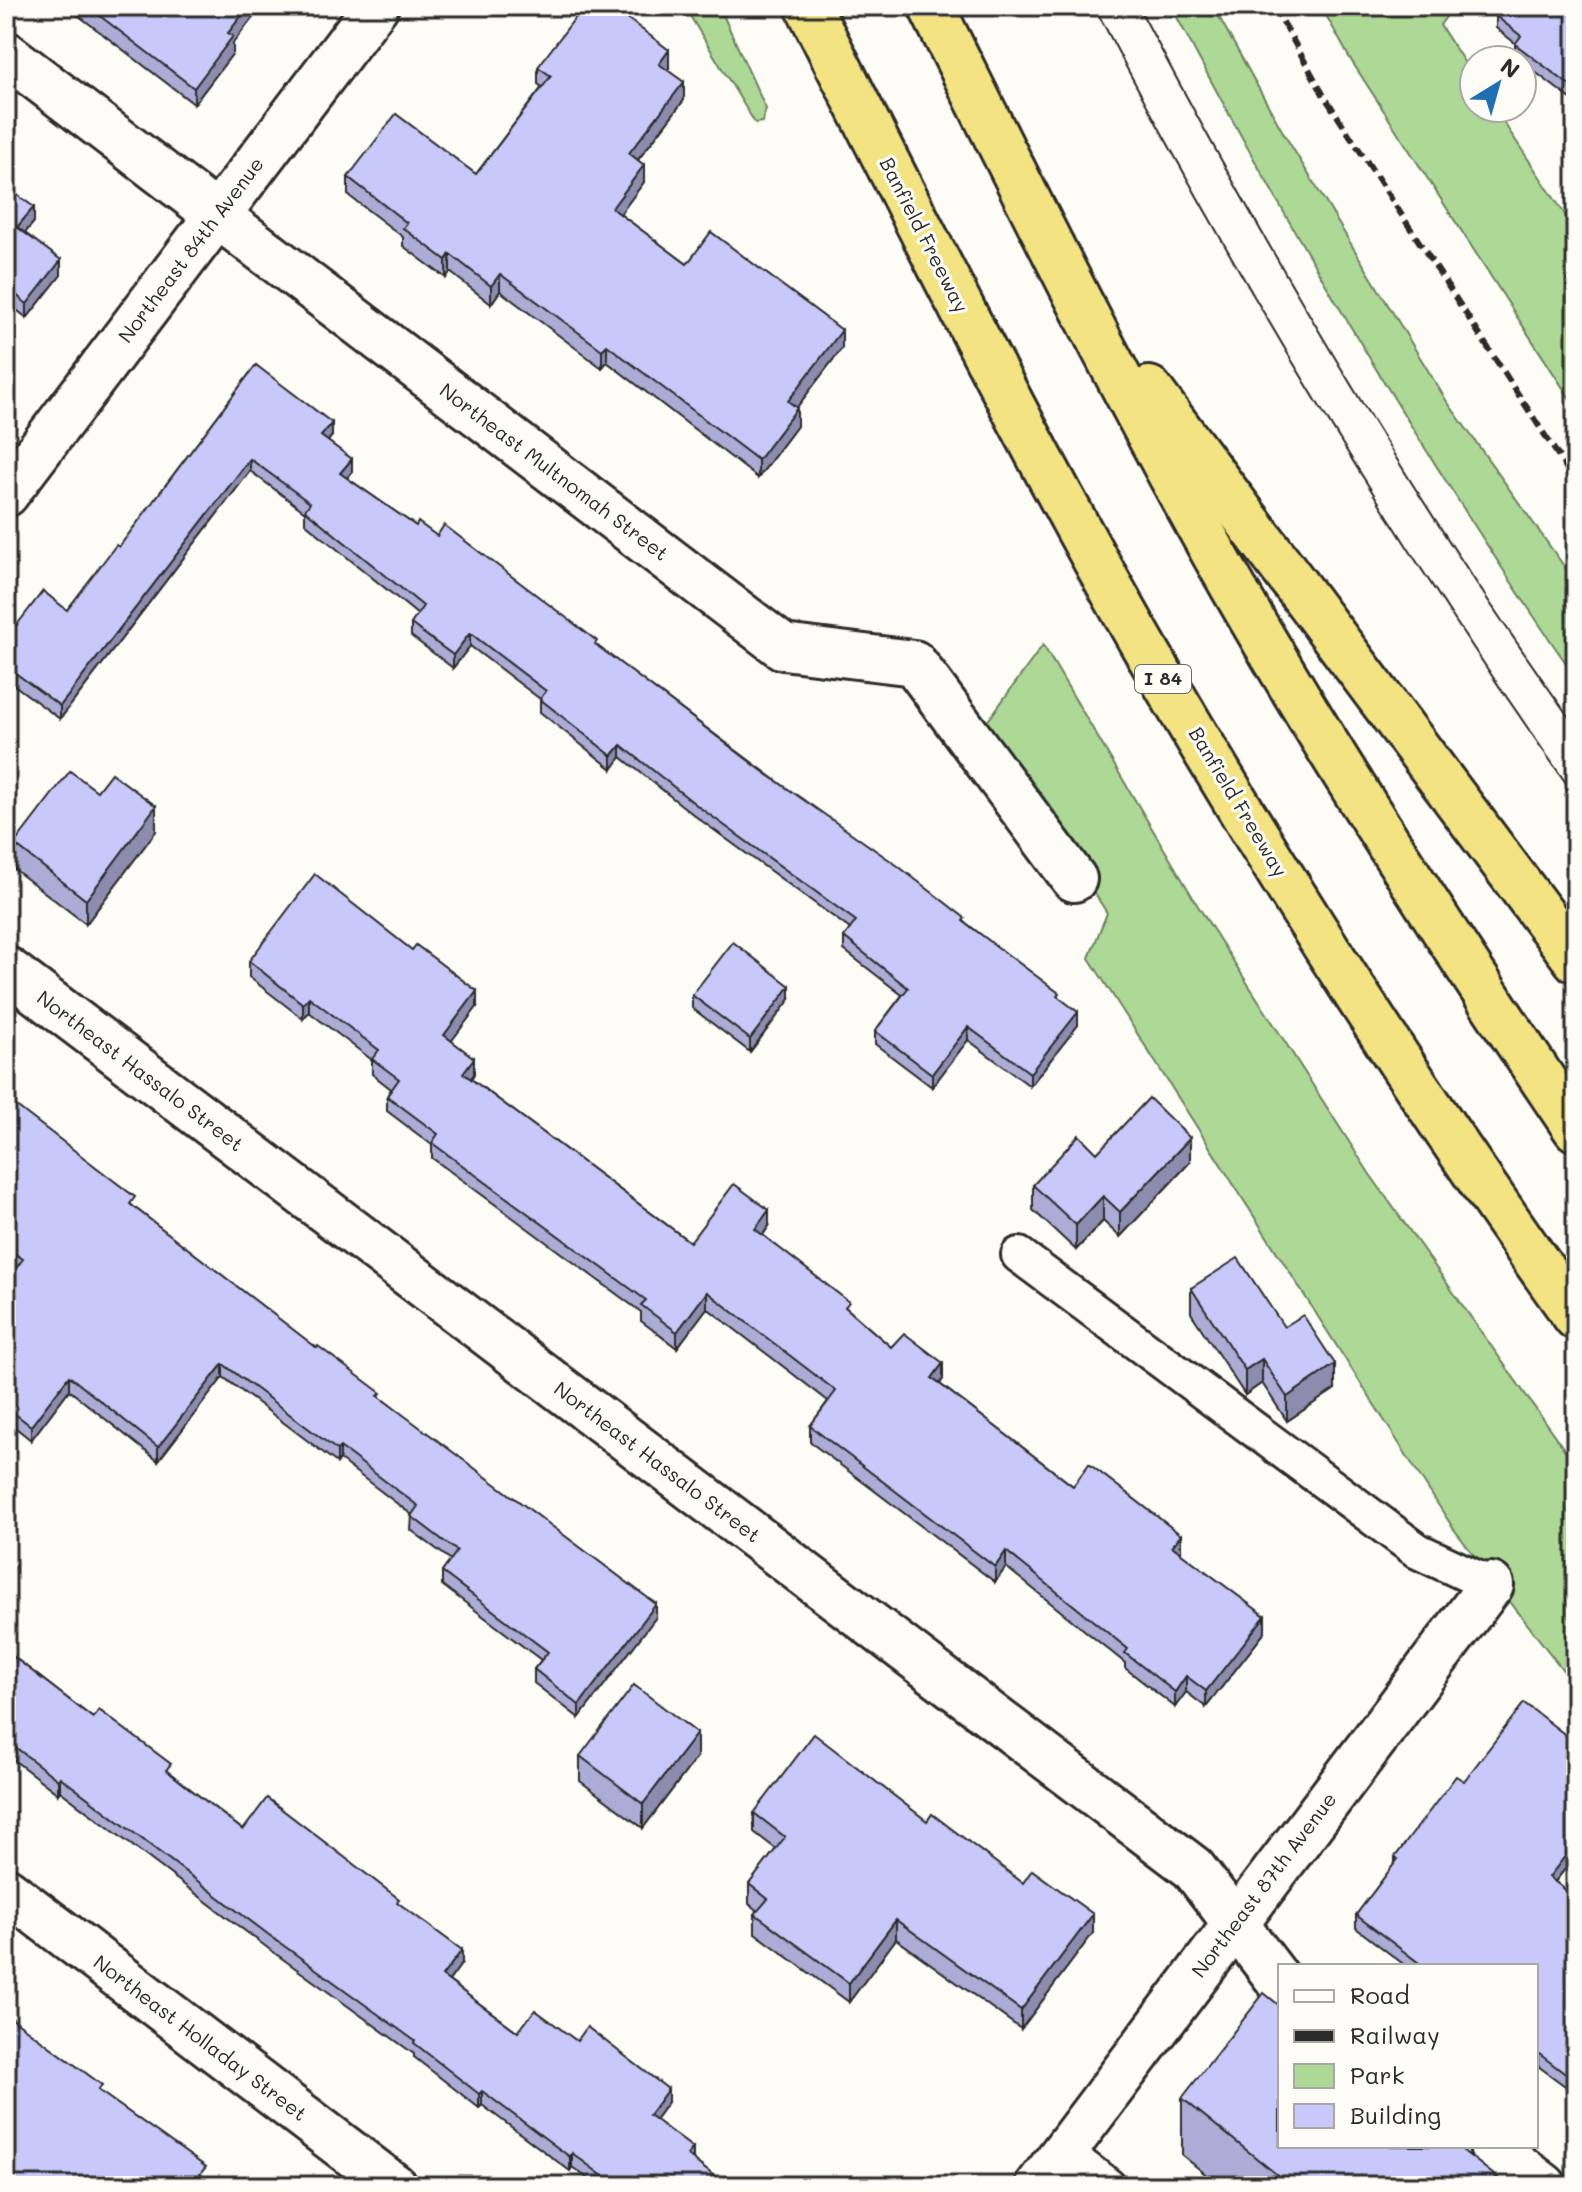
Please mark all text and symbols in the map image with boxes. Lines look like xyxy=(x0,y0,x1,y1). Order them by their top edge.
north arrow xyxy=(1458,44,1538,124)
text: N xyxy=(1495,51,1526,84)
street label: Northeast 84th Avenue xyxy=(112,151,269,347)
street label: Banfield Freeway xyxy=(875,153,975,317)
street label: Northeast Multnomah Street xyxy=(435,377,674,566)
road number: I 84 xyxy=(1135,665,1191,693)
street label: Banfield Freeway xyxy=(1184,722,1294,881)
street label: Northeast Hassalo Street xyxy=(32,984,249,1156)
street label: Northeast Hassalo Street xyxy=(549,1375,766,1547)
street label: Northeast 87th Avenue xyxy=(1185,1787,1341,1982)
street label: Northeast Holladay Street xyxy=(89,1948,313,2126)
legend xyxy=(1278,1964,1538,2148)
text: Road xyxy=(1350,1979,1410,2010)
text: Railway xyxy=(1350,2019,1440,2050)
text: Park xyxy=(1350,2059,1404,2090)
text: Building xyxy=(1350,2099,1441,2130)

